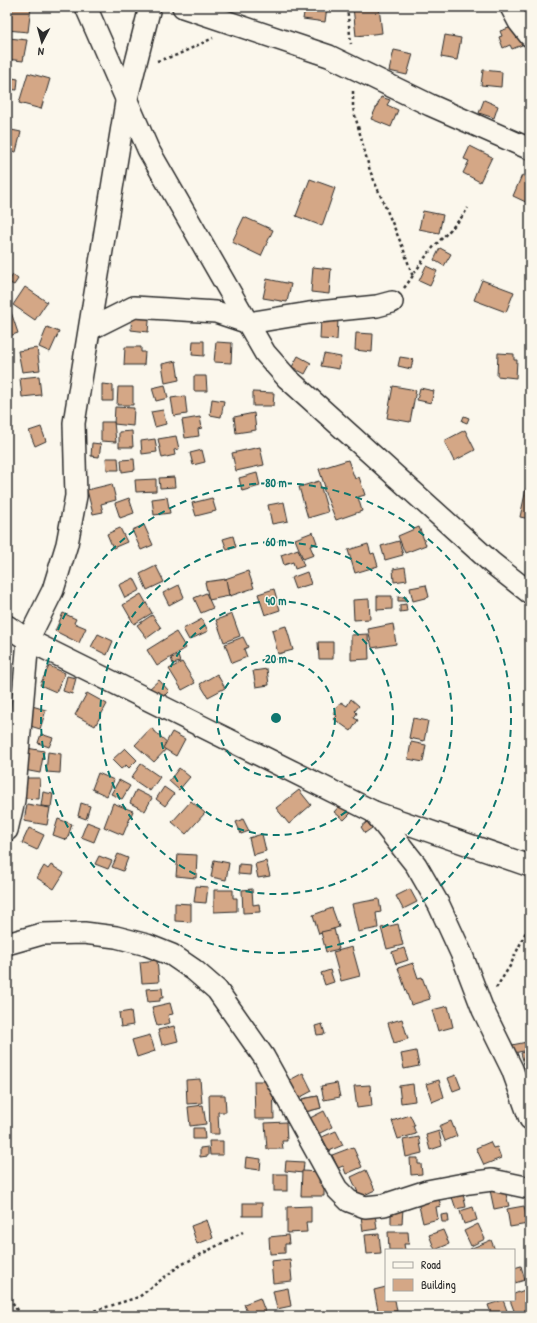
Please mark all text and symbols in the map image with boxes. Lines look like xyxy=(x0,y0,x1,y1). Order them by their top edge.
north arrow xyxy=(22,22,62,62)
text: N xyxy=(37,45,45,59)
text: 80 m xyxy=(265,474,287,491)
text: 60 m xyxy=(265,533,287,550)
text: 40 m xyxy=(266,592,286,609)
text: 20 m xyxy=(265,650,287,667)
centre of rings xyxy=(269,711,283,725)
legend xyxy=(385,1249,515,1301)
text: Road xyxy=(421,1256,441,1273)
text: Building xyxy=(421,1276,456,1293)

